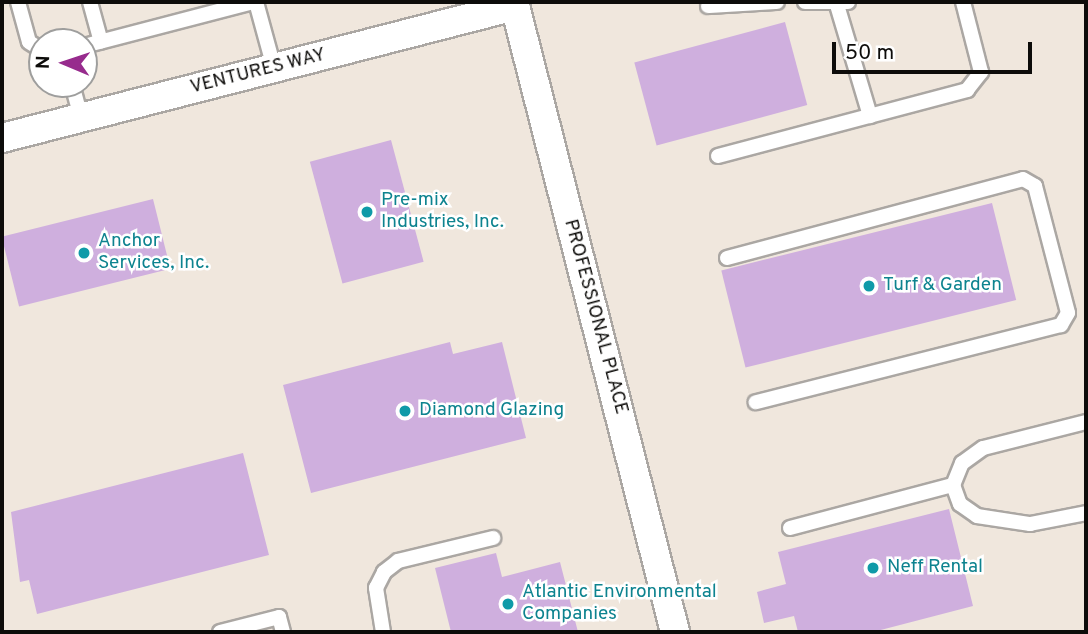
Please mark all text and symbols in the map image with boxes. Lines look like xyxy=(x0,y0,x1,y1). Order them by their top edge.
north arrow xyxy=(28,28,98,98)
scale bar xyxy=(836,28,1036,72)
text: 50 m xyxy=(845,40,894,67)
street label: VENTURES WAY xyxy=(188,44,328,100)
text: N xyxy=(32,55,56,70)
place label: Pre-mix Industries, Inc. xyxy=(381,190,504,234)
marker: Pre-mix Industries, Inc. xyxy=(359,204,375,220)
street label: PROFESSIONAL PLACE xyxy=(558,217,632,417)
place label: Anchor Services, Inc. xyxy=(98,231,209,275)
marker: Anchor Services, Inc. xyxy=(76,245,92,261)
place label: Turf & Garden xyxy=(883,275,1002,297)
marker: Turf & Garden xyxy=(861,278,877,294)
place label: Diamond Glazing xyxy=(419,400,564,422)
marker: Diamond Glazing xyxy=(397,403,413,419)
place label: Neff Rental xyxy=(887,557,983,579)
marker: Neff Rental xyxy=(865,560,881,576)
place label: Atlantic Environmental Companies xyxy=(522,582,717,626)
marker: Atlantic Environmental Companies xyxy=(500,596,516,612)

